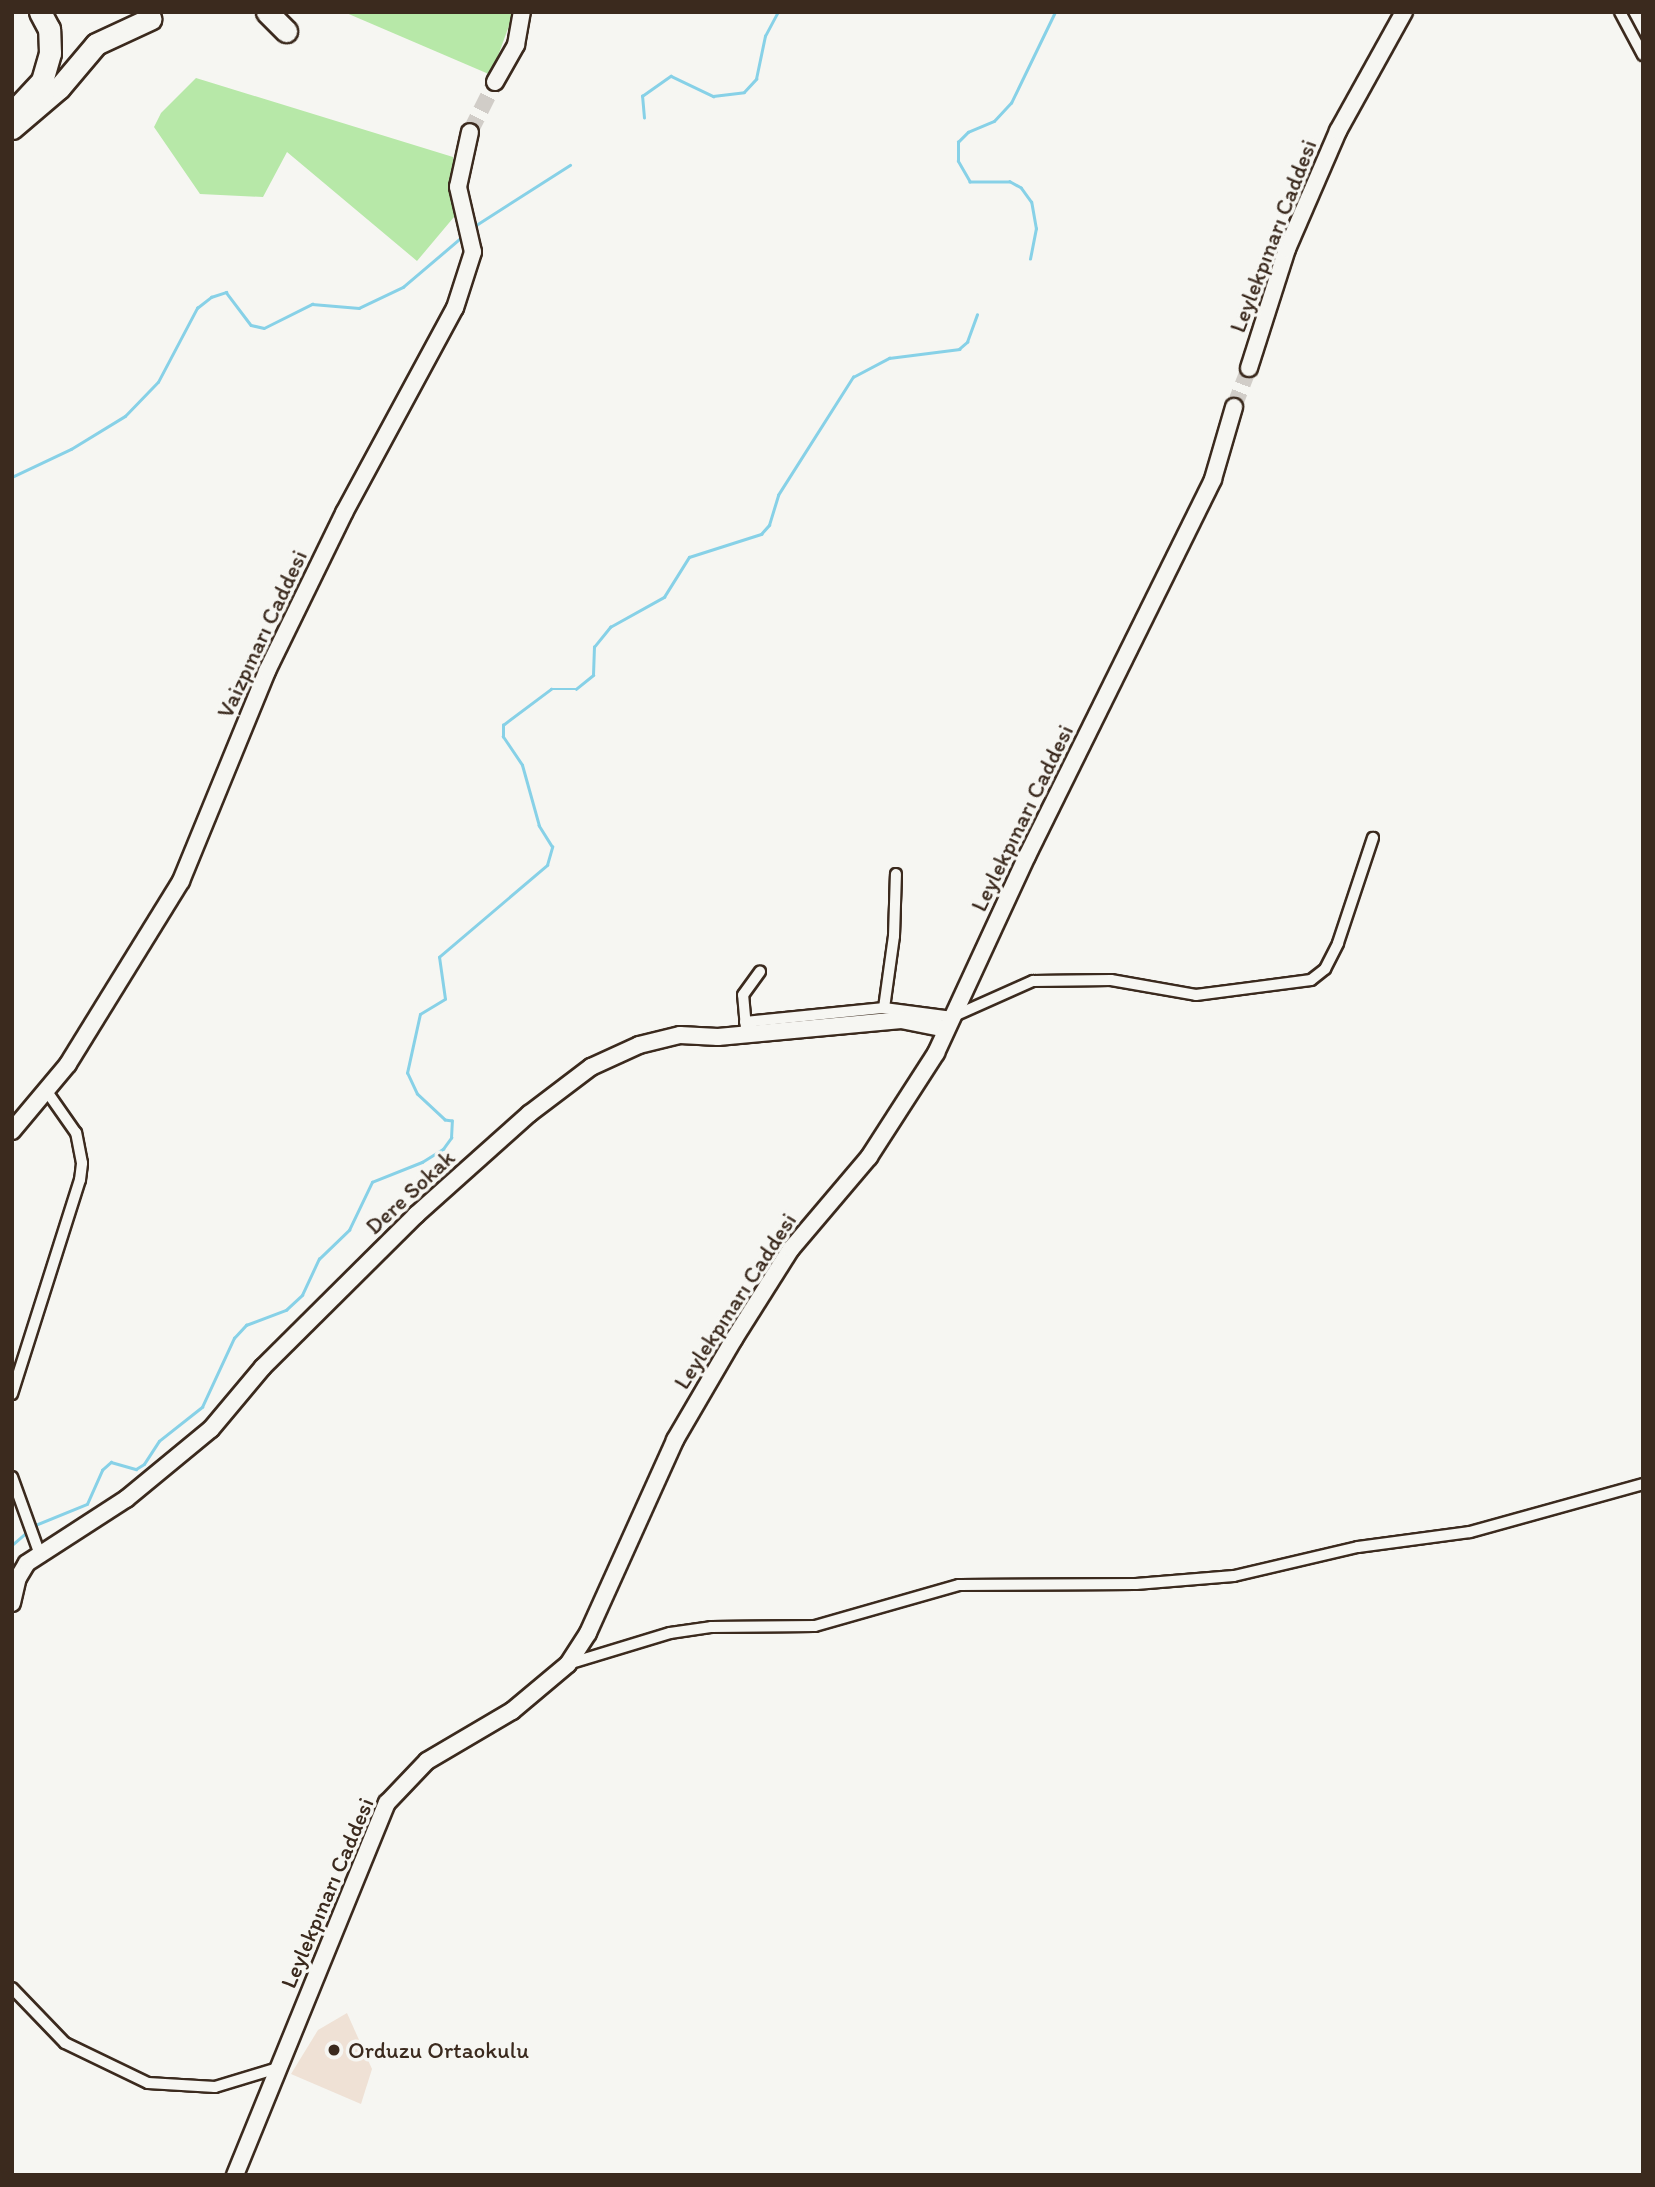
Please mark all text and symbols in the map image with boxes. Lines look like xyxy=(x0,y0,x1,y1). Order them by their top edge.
street label: Leylekpınarı Caddesi xyxy=(1223,136,1323,336)
street label: Vaizpınarı Caddesi xyxy=(211,546,313,722)
street label: Leylekpınarı Caddesi xyxy=(965,720,1079,916)
street label: Dere Sokak xyxy=(360,1144,460,1240)
street label: Leylekpınarı Caddesi xyxy=(668,1208,802,1394)
street label: Leylekpınarı Caddesi xyxy=(274,1794,380,1992)
place label: Orduzu Ortaokulu xyxy=(348,2036,529,2064)
marker: Orduzu Ortaokulu xyxy=(326,2042,342,2058)

